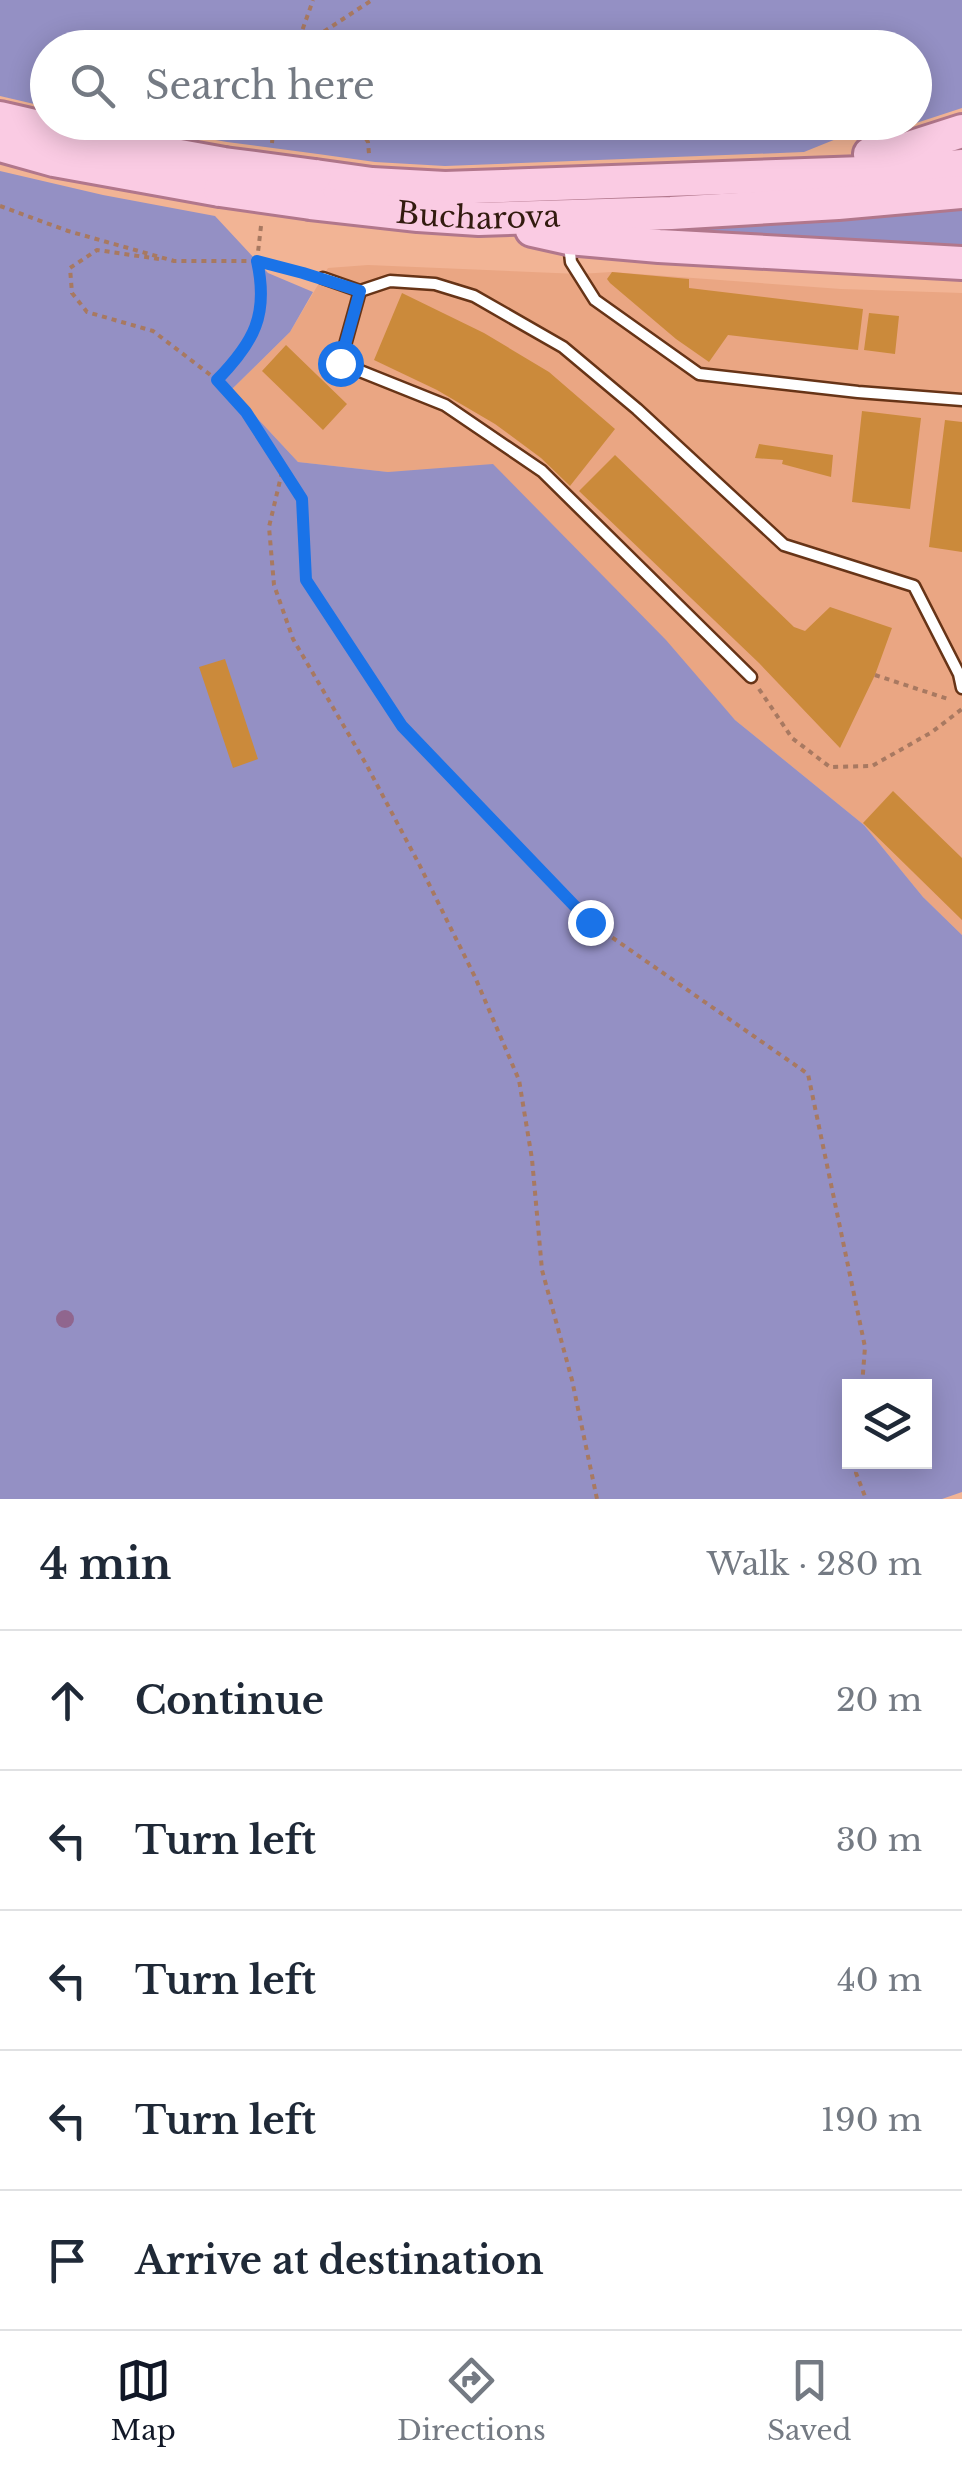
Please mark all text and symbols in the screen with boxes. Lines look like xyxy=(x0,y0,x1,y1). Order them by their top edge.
search box xyxy=(30,30,932,140)
icon: search xyxy=(65,58,120,113)
text: Search here xyxy=(145,62,375,109)
street label: Bucharova xyxy=(394,194,561,237)
route start xyxy=(318,341,364,387)
route end xyxy=(568,900,614,946)
map controls xyxy=(842,1379,932,1469)
button: layers xyxy=(842,1379,932,1469)
text: 4 min xyxy=(40,1538,171,1590)
text: Walk · 280 m xyxy=(707,1544,922,1584)
icon: ahead xyxy=(40,1673,95,1728)
text: Continue xyxy=(135,1677,324,1724)
text: 20 m xyxy=(836,1680,922,1720)
icon: left xyxy=(40,1813,95,1868)
text: Turn left xyxy=(135,1817,316,1864)
text: 30 m xyxy=(836,1820,922,1860)
icon: left xyxy=(40,1953,95,2008)
text: Turn left xyxy=(135,1957,316,2004)
text: 40 m xyxy=(837,1960,922,2000)
icon: left xyxy=(40,2093,95,2148)
text: Turn left xyxy=(135,2097,316,2144)
text: 190 m xyxy=(821,2100,922,2140)
icon: arrive xyxy=(40,2233,95,2288)
text: Arrive at destination xyxy=(135,2237,544,2284)
tab: Map xyxy=(111,2353,176,2448)
tab: Directions xyxy=(397,2353,546,2448)
tab: Saved xyxy=(767,2353,851,2448)

